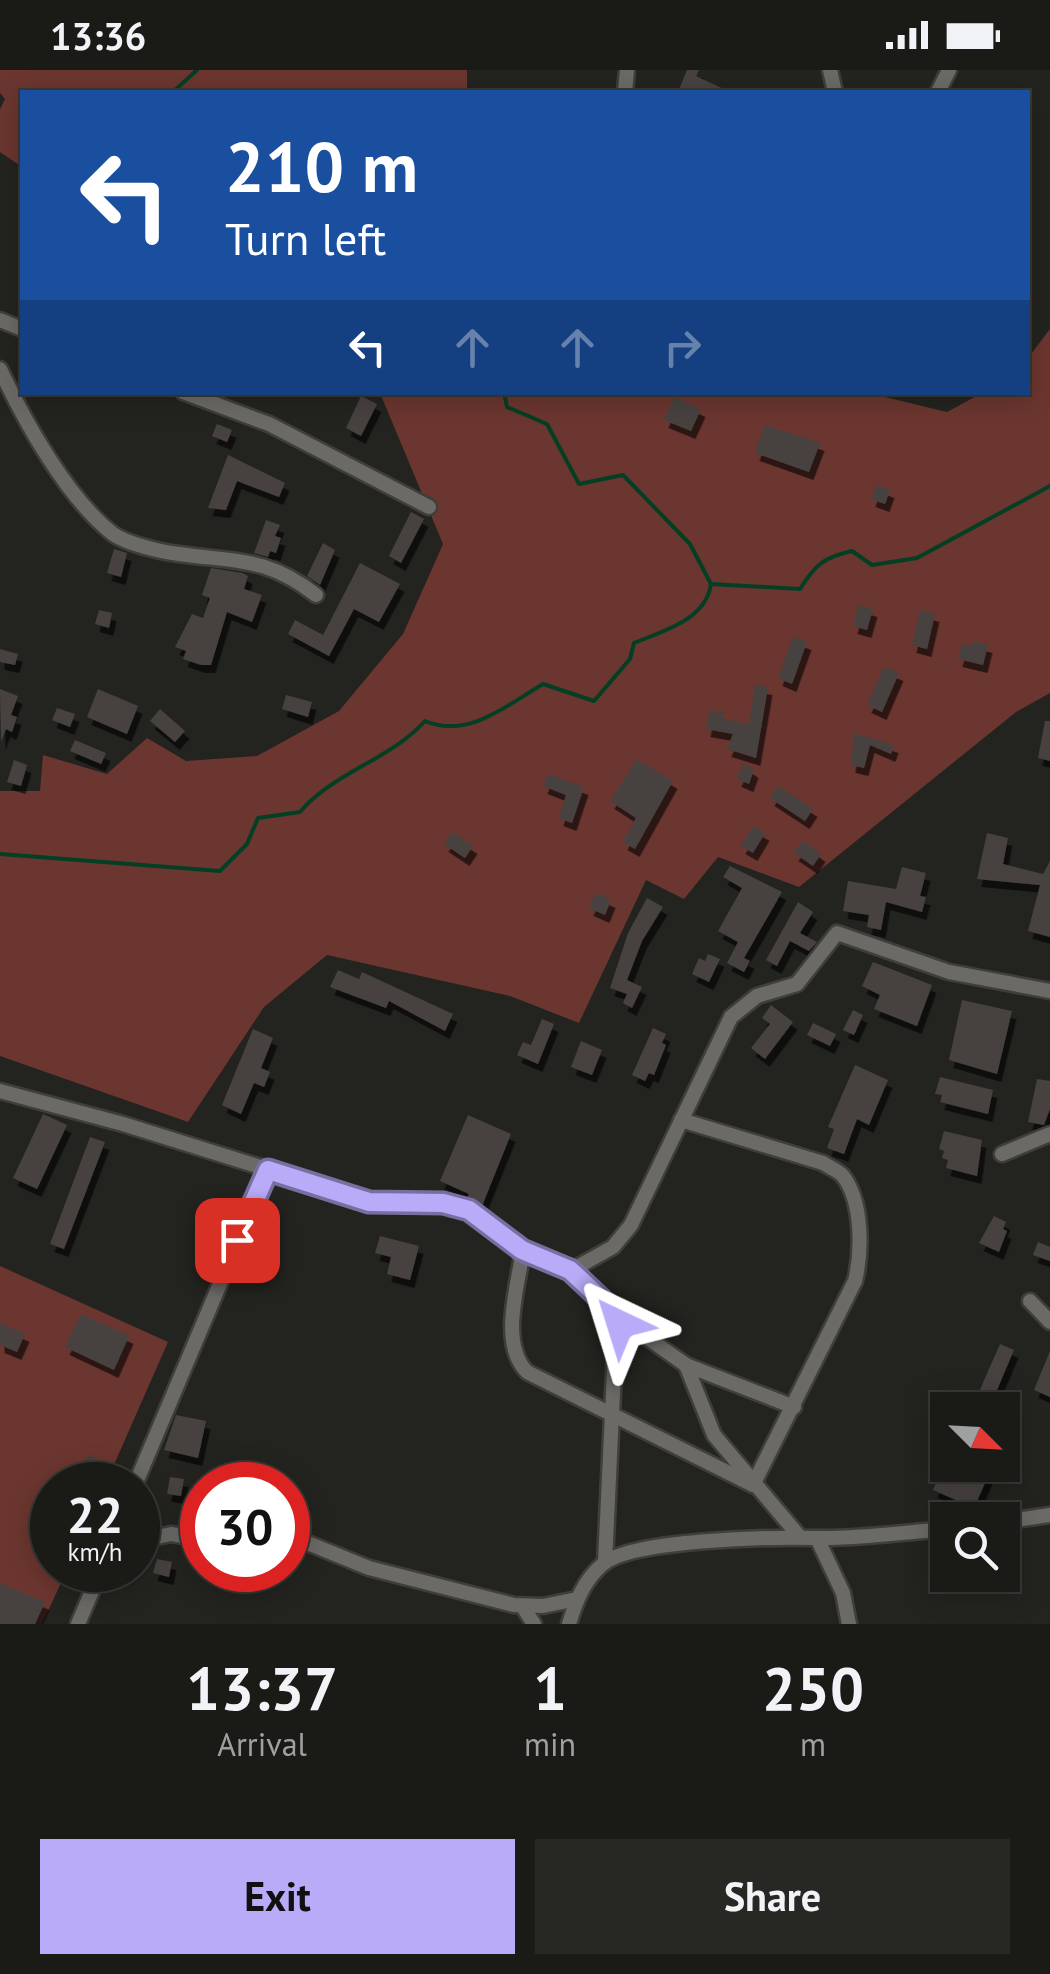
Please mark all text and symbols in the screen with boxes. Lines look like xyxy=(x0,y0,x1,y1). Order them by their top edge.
text: 13:36 xyxy=(50,11,146,60)
text: 210 m xyxy=(225,121,418,211)
icon: left xyxy=(60,130,190,260)
text: Turn left xyxy=(225,209,386,267)
icon: left xyxy=(340,320,395,375)
icon: ahead xyxy=(445,320,500,375)
icon: ahead xyxy=(550,320,605,375)
icon: right xyxy=(655,320,710,375)
pin xyxy=(195,1198,280,1283)
icon: arrive xyxy=(210,1213,265,1268)
position arrow xyxy=(568,1272,672,1376)
north arrow xyxy=(930,1392,1020,1482)
map controls xyxy=(930,1392,1020,1592)
speed limit sign: 30 xyxy=(180,1462,310,1592)
text: 22 xyxy=(67,1482,123,1547)
button: search xyxy=(930,1502,1020,1592)
text: km/h xyxy=(68,1536,122,1568)
text: 13:37 xyxy=(186,1649,338,1727)
text: 1 xyxy=(533,1649,567,1727)
text: 250 xyxy=(762,1649,864,1727)
text: Arrival xyxy=(217,1723,307,1765)
text: min xyxy=(524,1723,576,1765)
text: m xyxy=(800,1723,826,1765)
button: Exit xyxy=(40,1839,515,1954)
button: Share xyxy=(535,1839,1010,1954)

